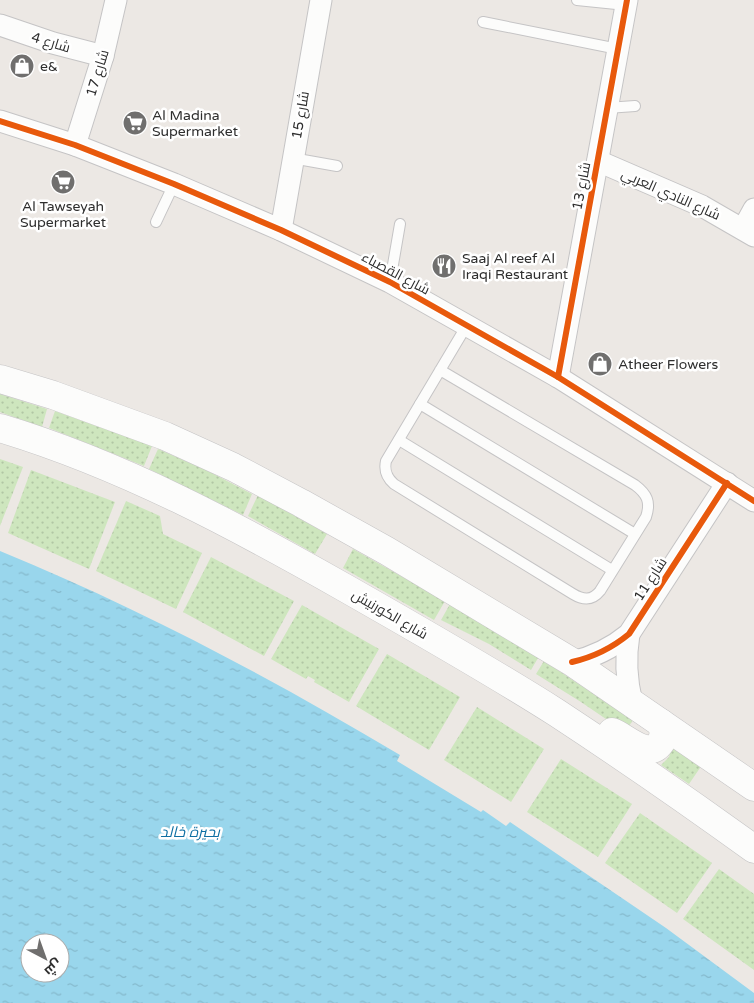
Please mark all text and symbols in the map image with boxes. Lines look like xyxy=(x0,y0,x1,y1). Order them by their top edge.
street label: شارع 4 xyxy=(29,29,72,56)
street label: شارع 17 xyxy=(82,48,113,99)
shop icon: e& xyxy=(9,53,35,79)
place label: e& xyxy=(40,58,58,75)
street label: شارع 15 xyxy=(288,90,313,140)
place label: Al Madina Supermarket xyxy=(152,107,239,140)
supermarket icon: Al Madina Supermarket xyxy=(122,110,148,136)
street label: شارع 13 xyxy=(569,161,594,211)
street label: شارع النادي العربي xyxy=(618,165,723,227)
supermarket icon: Al Tawseyah Supermarket xyxy=(50,169,76,195)
place label: Al Tawseyah Supermarket xyxy=(20,198,107,231)
street label: شارع القصباء xyxy=(359,248,433,299)
place label: Saaj Al reef Al Iraqi Restaurant xyxy=(462,250,569,283)
restaurant icon: Saaj Al reef Al Iraqi Restaurant xyxy=(431,253,457,279)
shop icon: Atheer Flowers xyxy=(587,351,613,377)
place label: Atheer Flowers xyxy=(618,356,718,373)
street label: شارع 11 xyxy=(630,554,671,604)
street label: شارع الكورنيش xyxy=(349,586,431,643)
water label: بحيرة خالد xyxy=(160,823,221,841)
north arrow xyxy=(20,933,70,983)
text: ش xyxy=(41,955,66,980)

